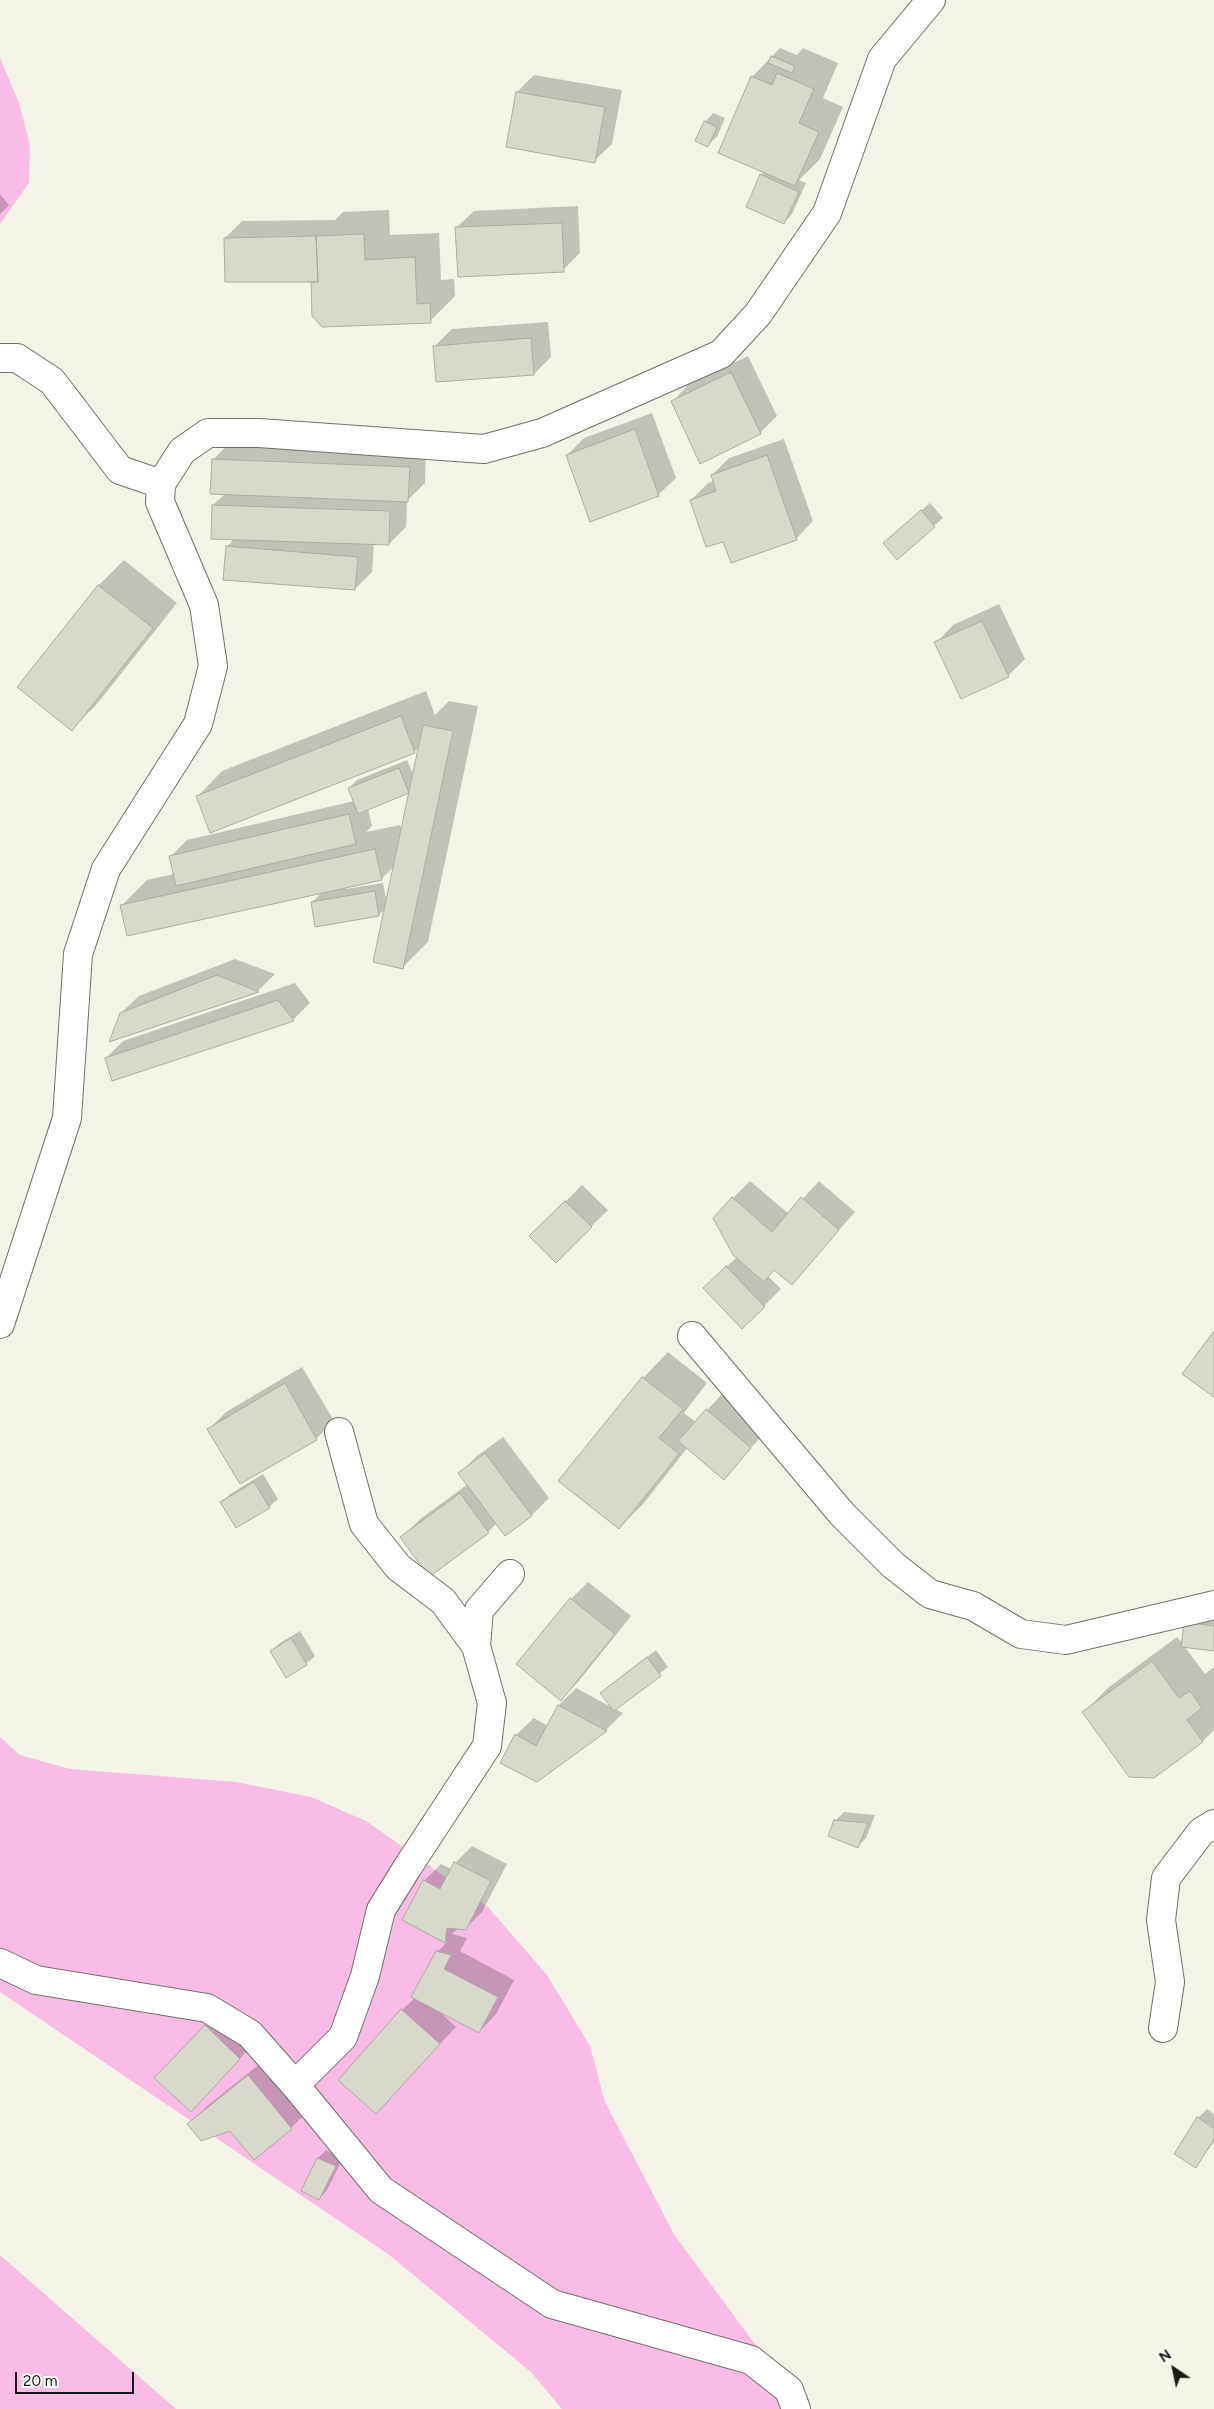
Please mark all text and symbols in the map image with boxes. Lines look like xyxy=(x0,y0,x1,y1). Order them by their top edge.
north arrow xyxy=(1149,2344,1199,2394)
text: N xyxy=(1156,2346,1175,2366)
scale bar xyxy=(18,2362,136,2394)
text: 20 m xyxy=(23,2372,57,2390)

